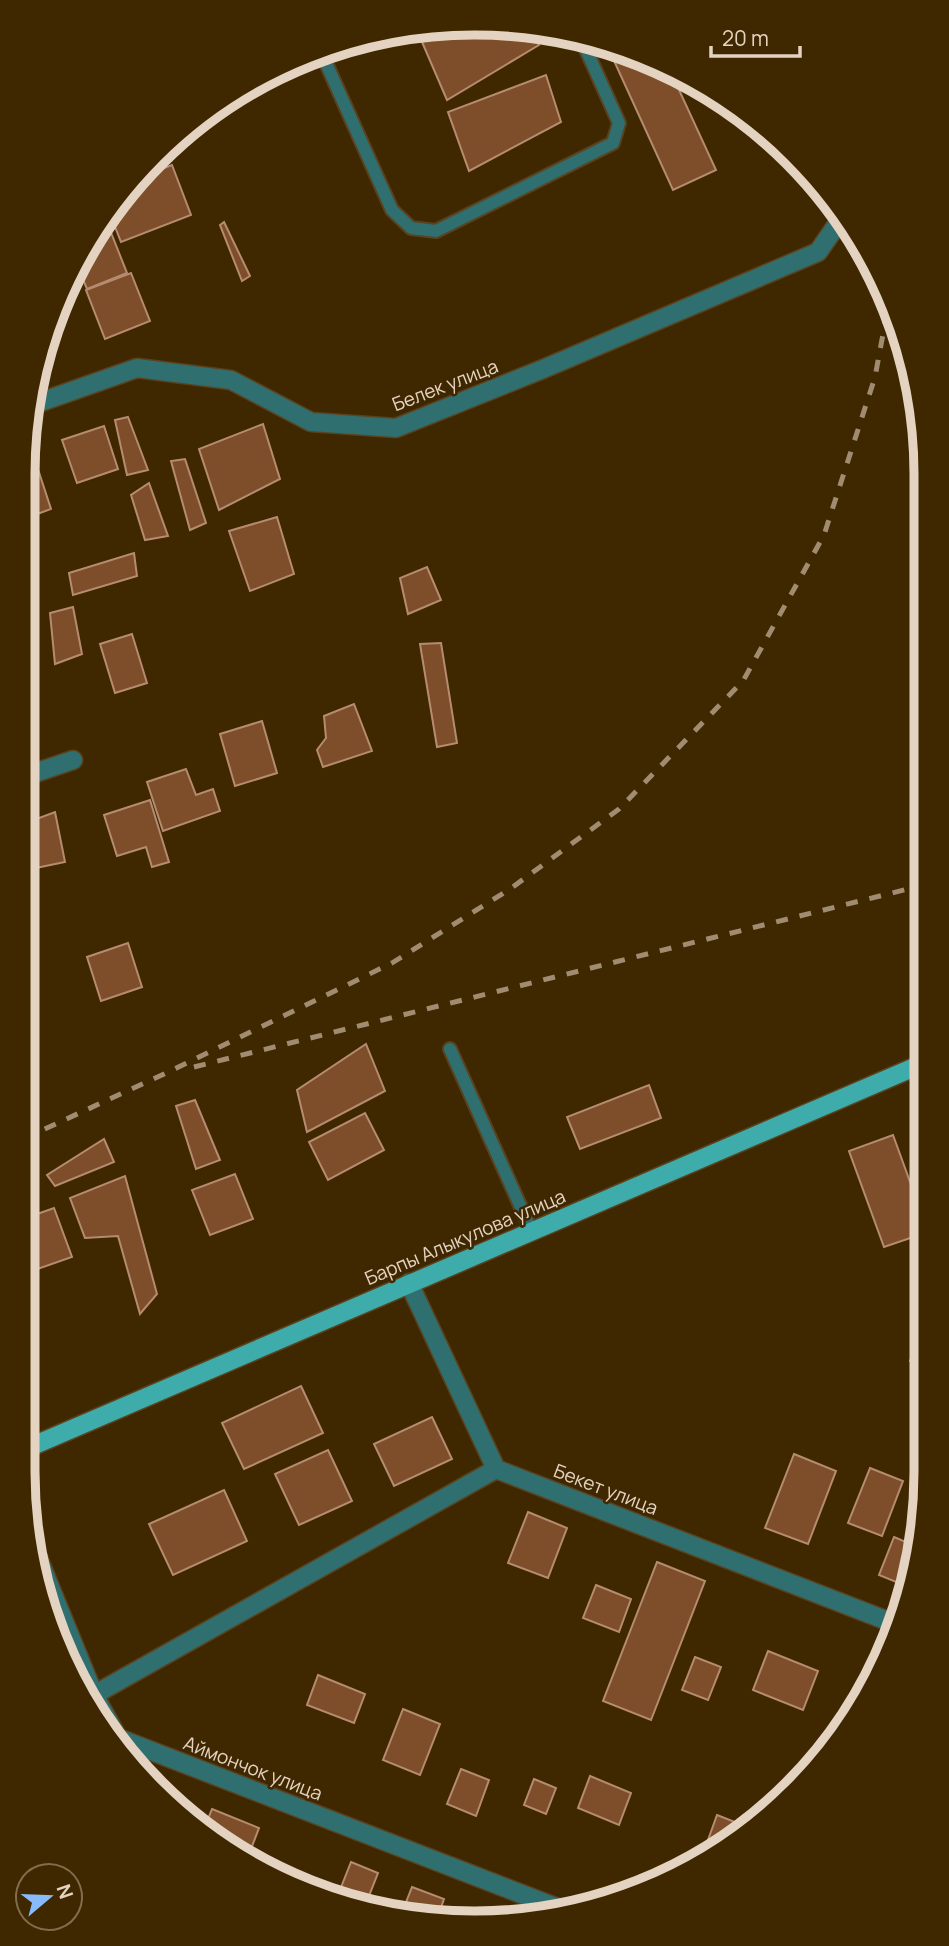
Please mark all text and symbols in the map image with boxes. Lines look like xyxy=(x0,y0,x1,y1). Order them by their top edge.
scale bar xyxy=(711,14,800,58)
text: 20 m xyxy=(722,24,769,52)
street label: Белек улица xyxy=(388,353,502,417)
street label: Барпы Алыкулова улица xyxy=(361,1183,569,1291)
street label: Бекет улица xyxy=(550,1457,662,1521)
street label: Аймончок улица xyxy=(180,1730,326,1806)
north arrow xyxy=(14,1862,84,1932)
text: N xyxy=(51,1881,80,1902)

